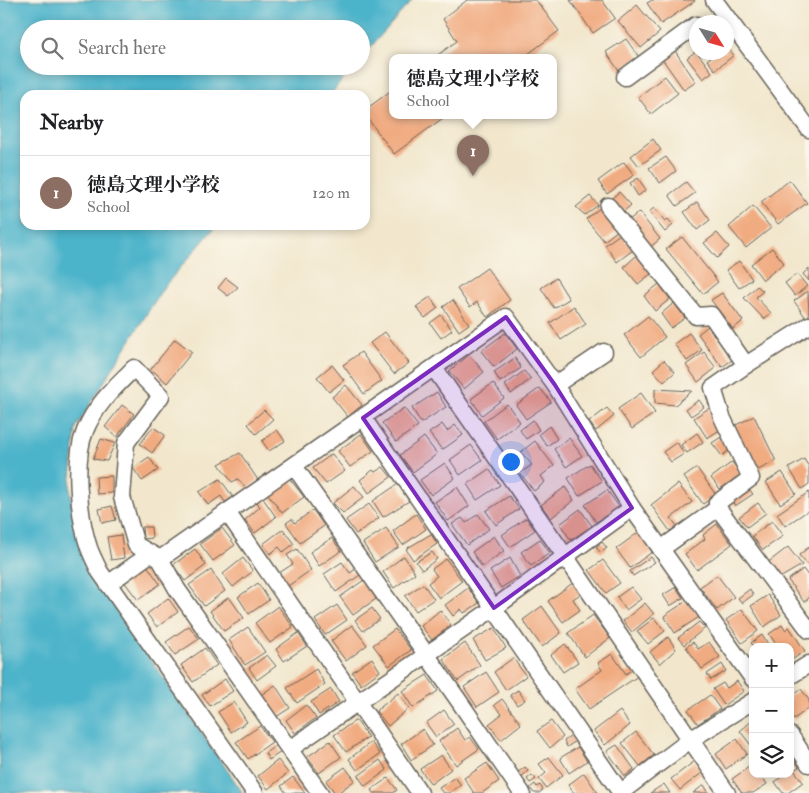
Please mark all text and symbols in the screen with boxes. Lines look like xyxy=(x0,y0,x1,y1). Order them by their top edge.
north arrow xyxy=(689,15,734,60)
search box xyxy=(20,20,370,75)
icon: search xyxy=(38,34,66,62)
text: Search here xyxy=(78,36,166,60)
popup xyxy=(389,54,557,119)
text: 徳島文理小学校 xyxy=(406,67,540,91)
text: School xyxy=(406,91,450,111)
text: Nearby xyxy=(40,109,103,136)
pin: 1 xyxy=(457,135,489,176)
text: 徳島文理小学校 xyxy=(87,173,220,197)
text: 1 xyxy=(53,183,59,203)
text: 120 m xyxy=(312,183,350,203)
text: School xyxy=(87,197,130,217)
your location xyxy=(498,449,524,475)
map controls xyxy=(749,643,794,778)
button: + xyxy=(749,643,794,688)
button: − xyxy=(749,688,794,733)
button: layers xyxy=(749,733,794,778)

